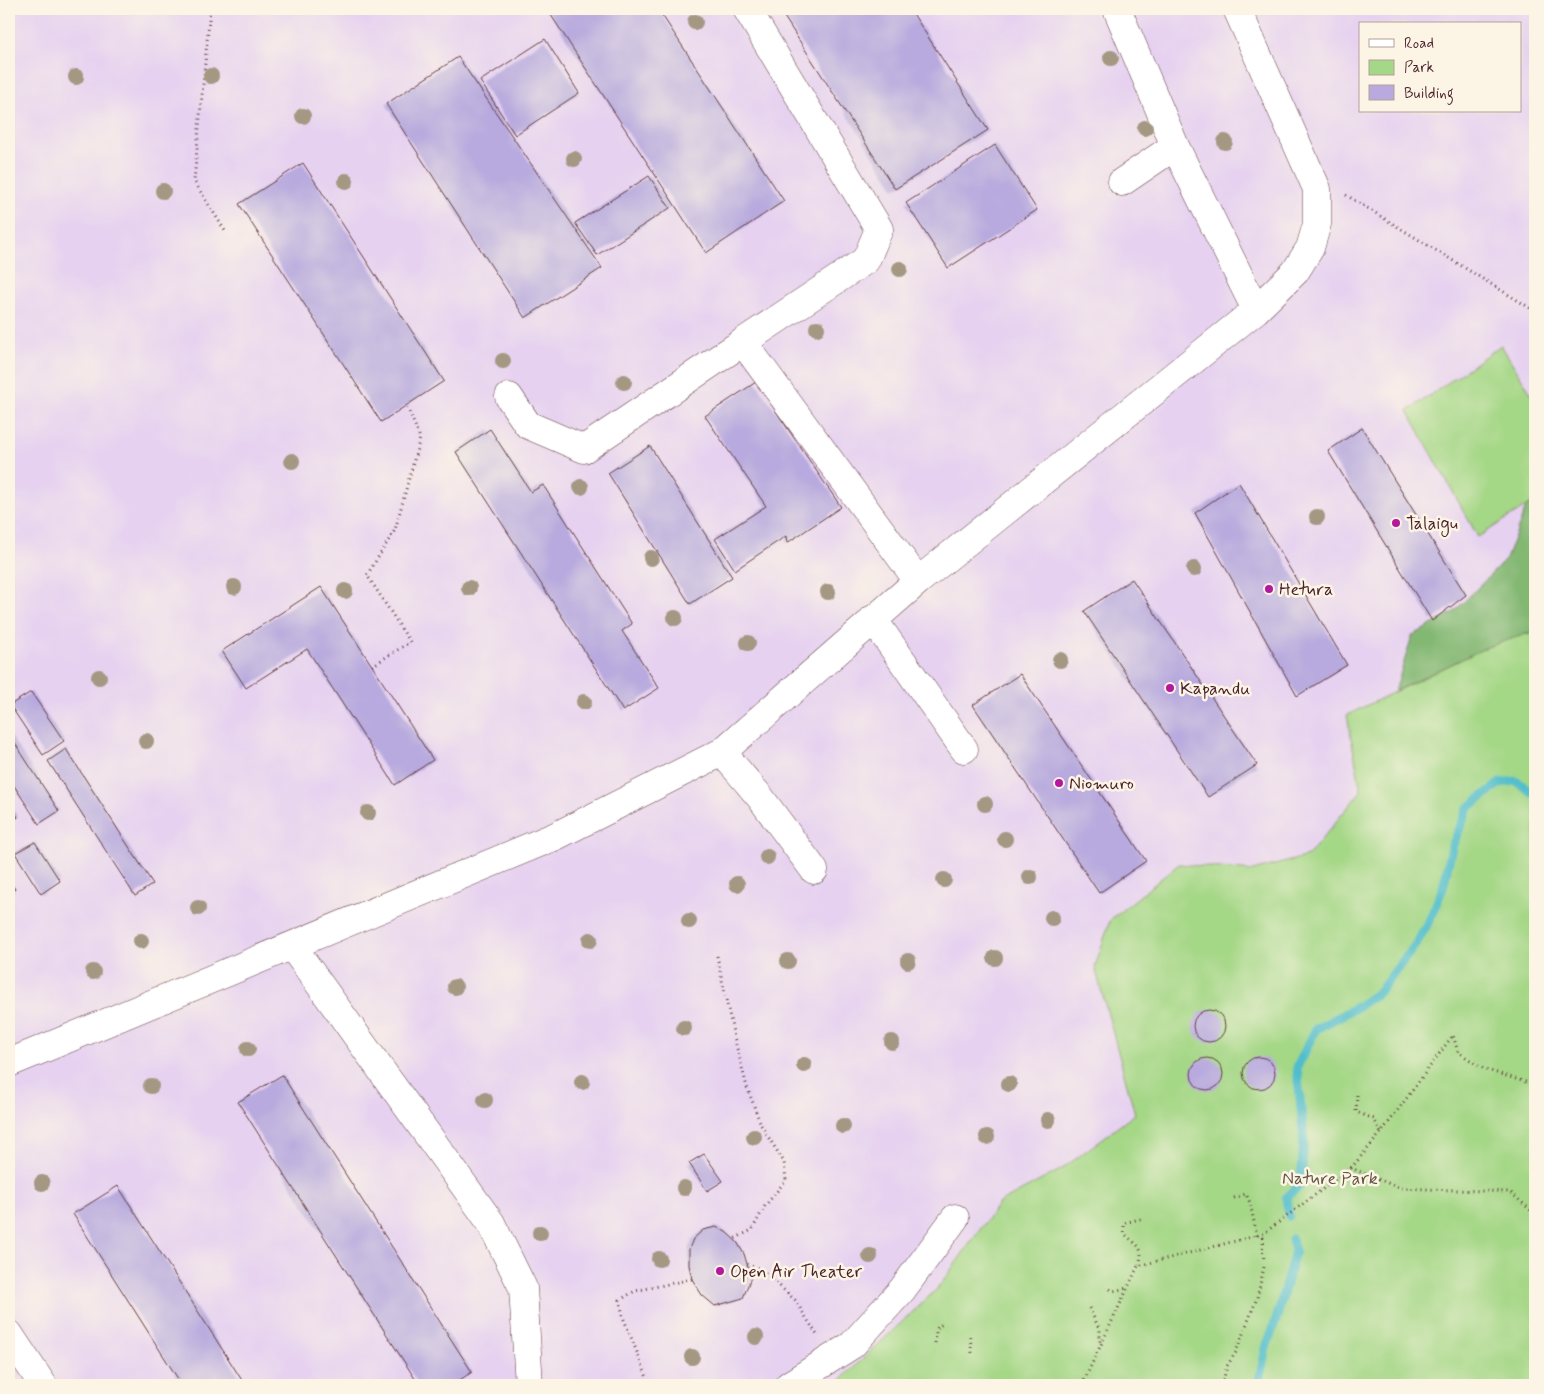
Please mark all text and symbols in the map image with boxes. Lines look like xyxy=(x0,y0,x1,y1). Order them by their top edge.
legend xyxy=(1359,22,1522,112)
text: Road xyxy=(1404,34,1434,54)
text: Park xyxy=(1404,58,1434,78)
text: Building xyxy=(1404,84,1454,105)
place label: Talaigu xyxy=(1406,512,1458,537)
marker: Talaigu xyxy=(1390,517,1402,529)
place label: Hetura xyxy=(1279,578,1333,602)
marker: Hetura xyxy=(1263,583,1275,595)
place label: Kapandu xyxy=(1180,677,1250,701)
marker: Kapandu xyxy=(1164,682,1176,694)
place label: Niomuro xyxy=(1069,772,1134,796)
marker: Niomuro xyxy=(1053,777,1065,789)
park label: Nature Park xyxy=(1282,1167,1378,1191)
place label: Open Air Theater xyxy=(730,1260,862,1284)
marker: Open Air Theater xyxy=(714,1265,726,1277)

